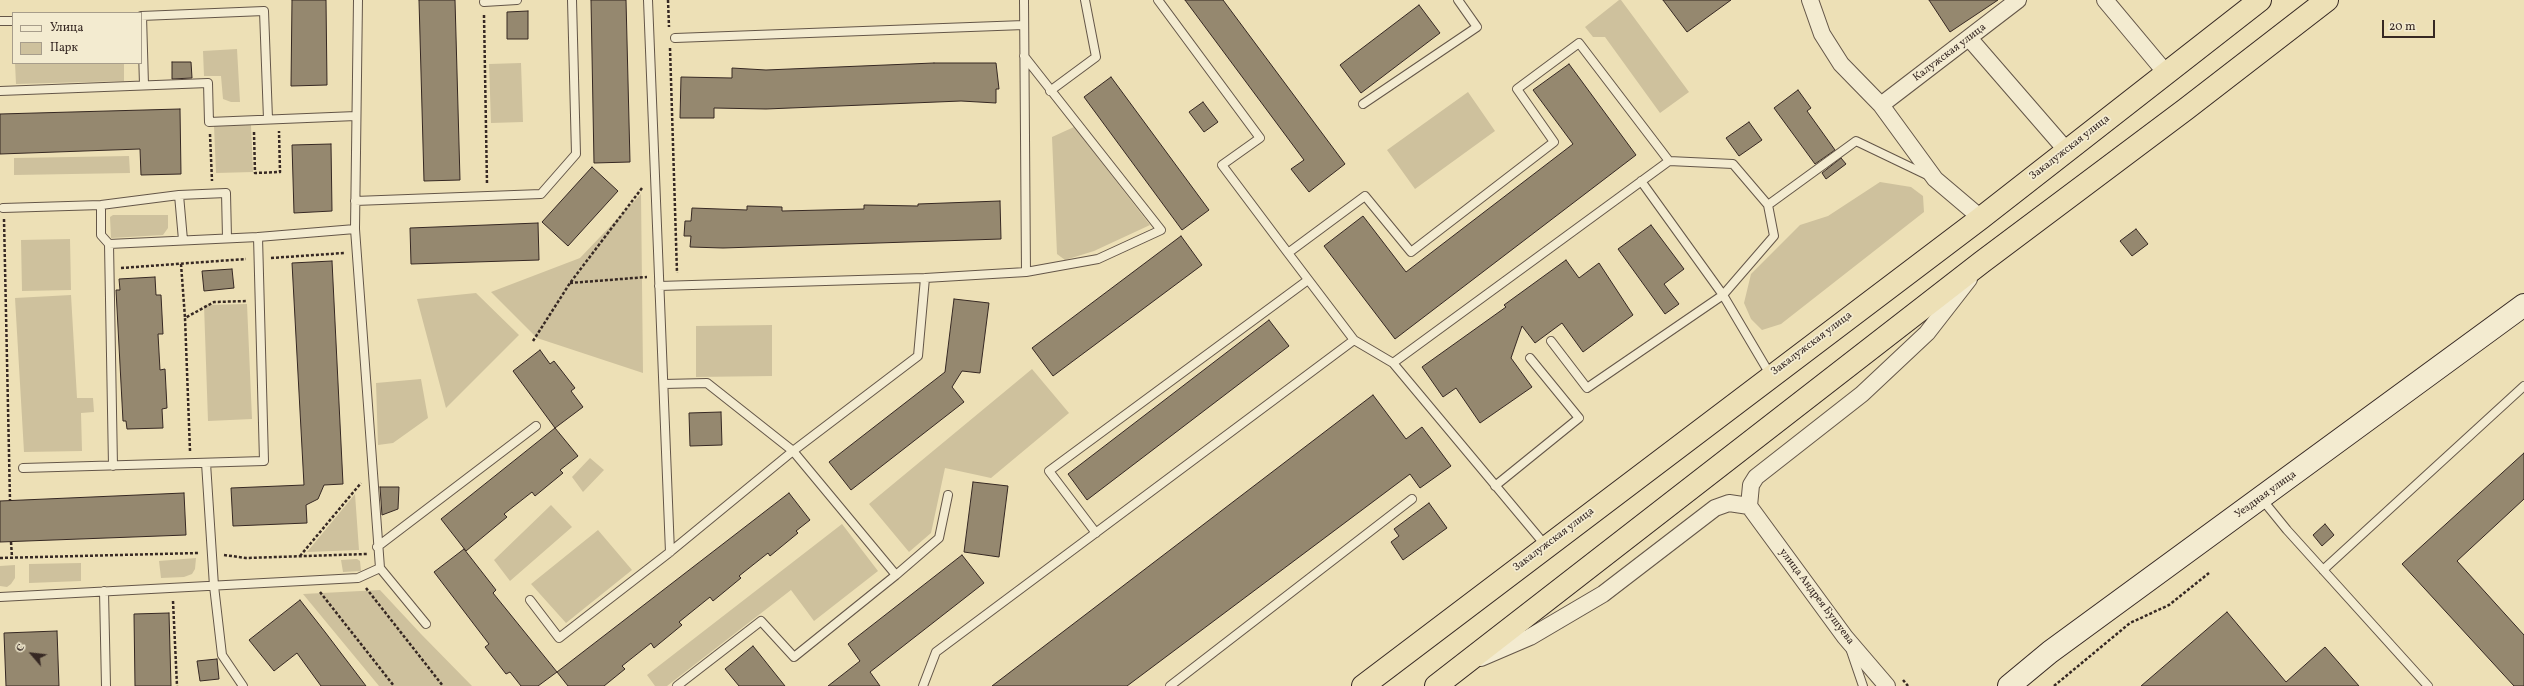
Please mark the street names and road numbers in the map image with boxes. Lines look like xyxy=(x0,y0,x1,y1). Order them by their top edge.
street label: Калужская улица xyxy=(1911,21,1989,85)
street label: Закалужская улица xyxy=(2027,113,2113,183)
street label: Закалужская улица xyxy=(1769,309,1855,379)
street label: Уездная улица xyxy=(2233,468,2299,522)
street label: Закалужская улица xyxy=(1511,505,1597,575)
street label: улица Андрея Бушуева xyxy=(1776,546,1856,648)

